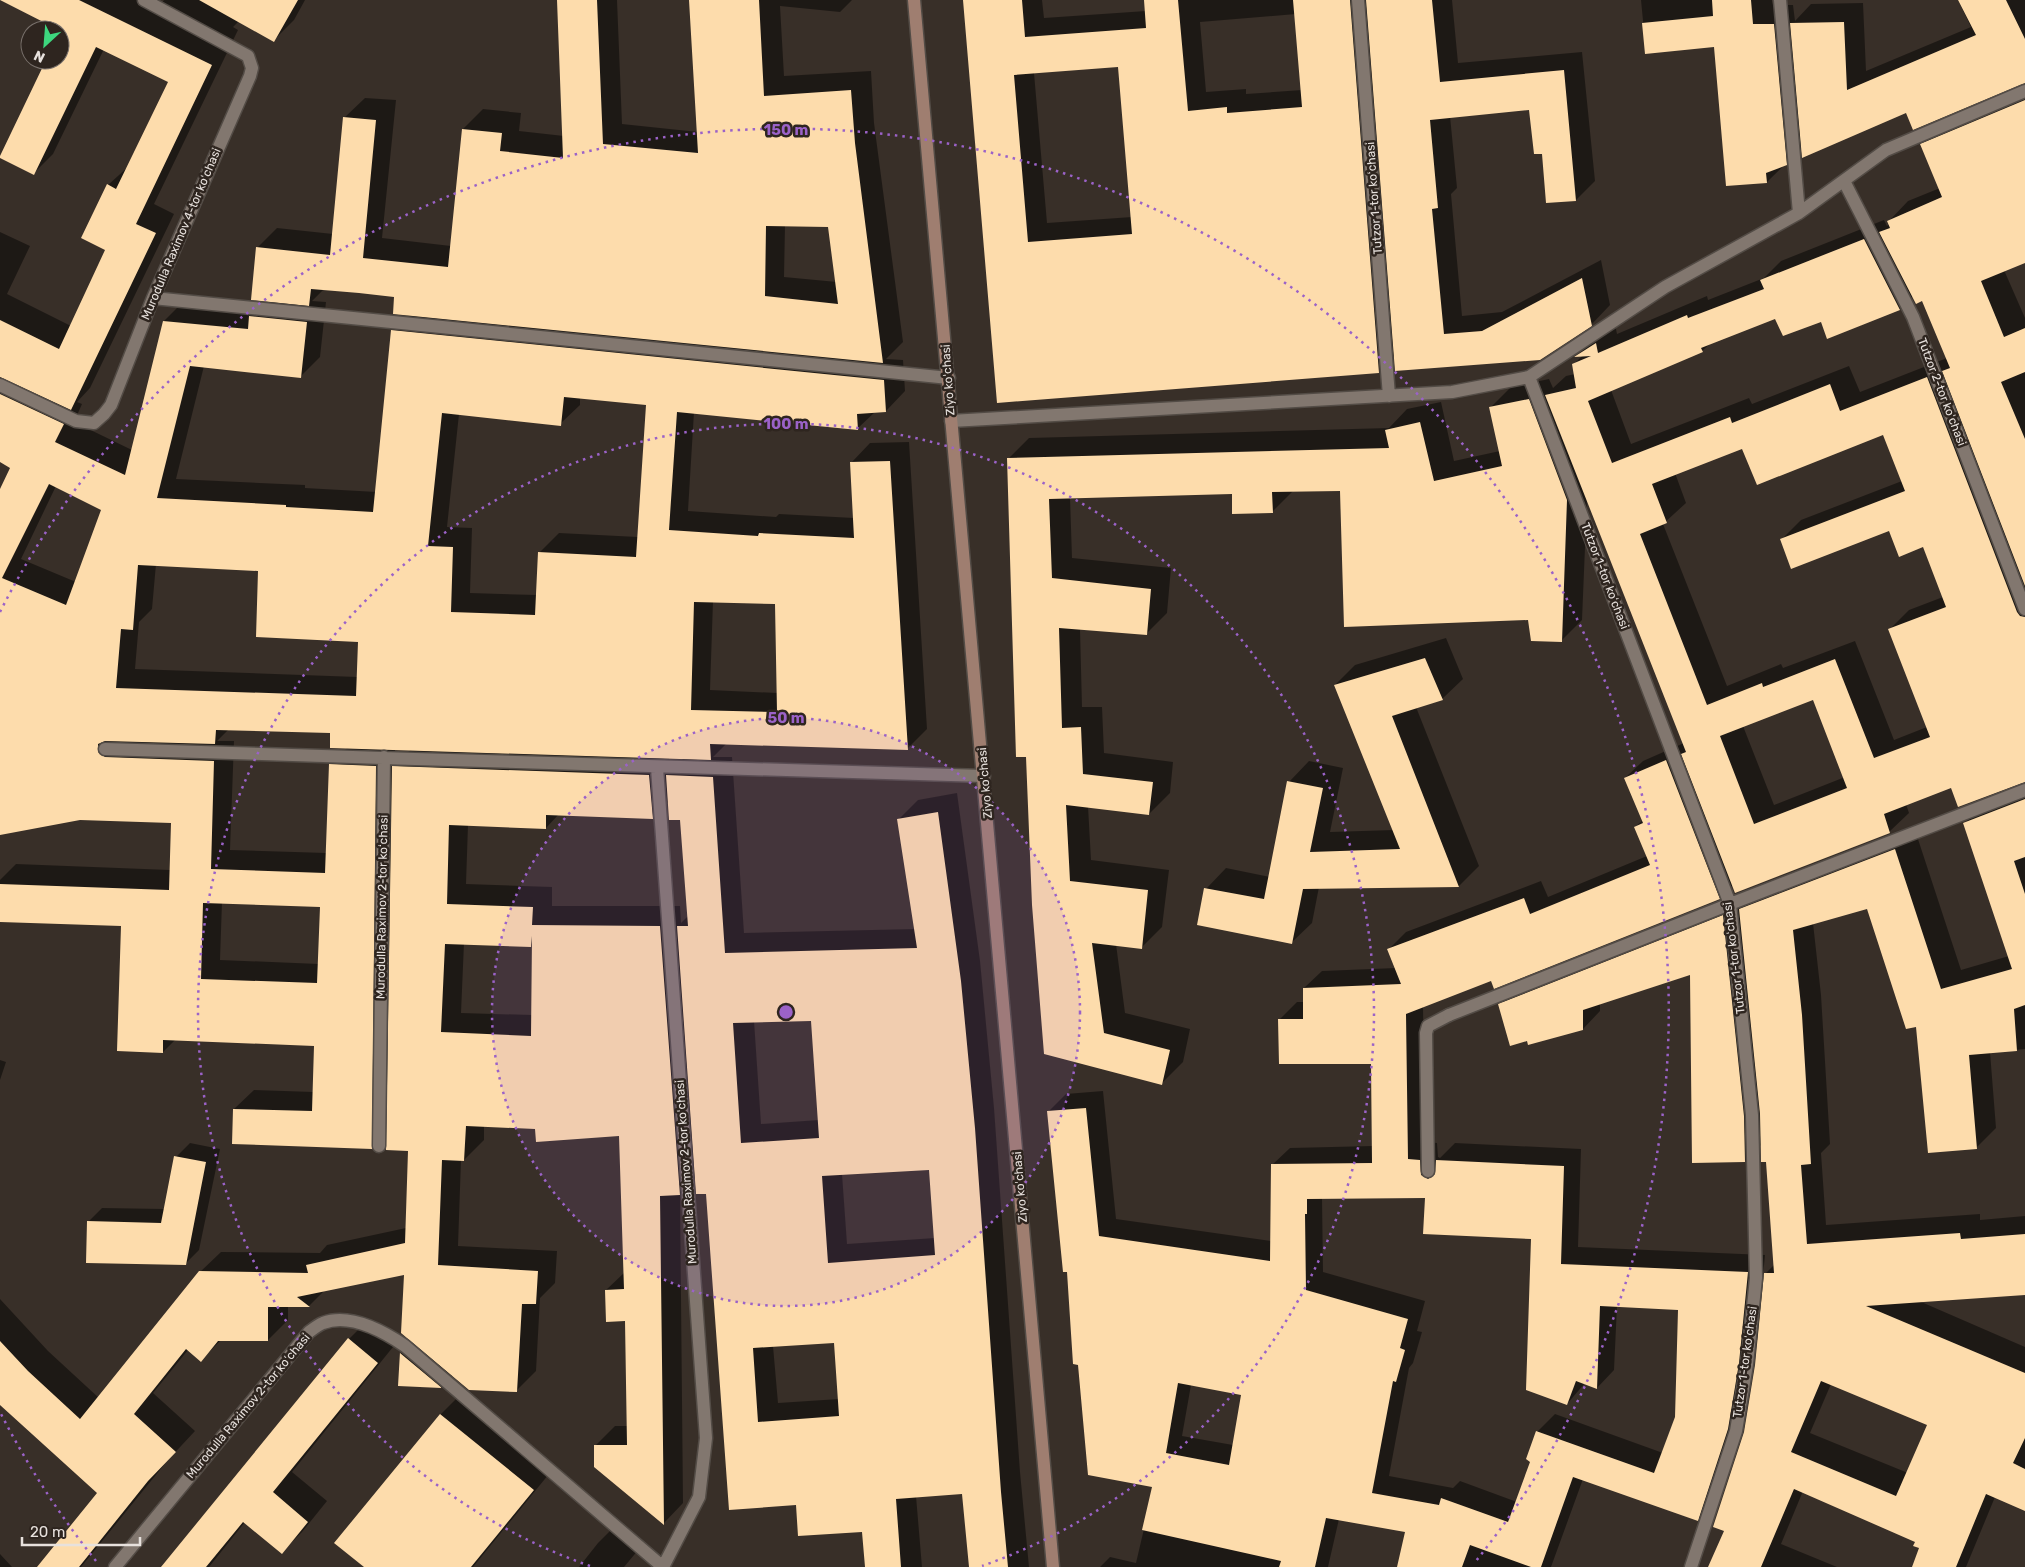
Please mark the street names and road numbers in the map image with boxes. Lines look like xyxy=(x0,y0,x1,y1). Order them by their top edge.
street label: Tutzor 1-tor koʻchasi xyxy=(1363,141,1385,255)
street label: Murodulla Raximov 4-tor koʻchasi xyxy=(138,146,224,322)
street label: Tutzor 2-tor koʻchasi xyxy=(1915,336,1969,448)
street label: Ziyo koʻchasi xyxy=(939,344,957,416)
street label: Tutzor 1-tor koʻchasi xyxy=(1578,521,1632,631)
street label: Ziyo koʻchasi xyxy=(975,747,995,819)
street label: Murodulla Raximov 2-tor koʻchasi xyxy=(373,815,391,999)
street label: Tutzor 1-tor koʻchasi xyxy=(1720,901,1748,1015)
street label: Murodulla Raximov 2-tor koʻchasi xyxy=(673,1079,699,1265)
street label: Ziyo koʻchasi xyxy=(1010,1151,1030,1223)
street label: Tutzor 1-tor koʻchasi xyxy=(1730,1305,1760,1419)
street label: Murodulla Raximov 2-tor koʻchasi xyxy=(183,1331,313,1481)

